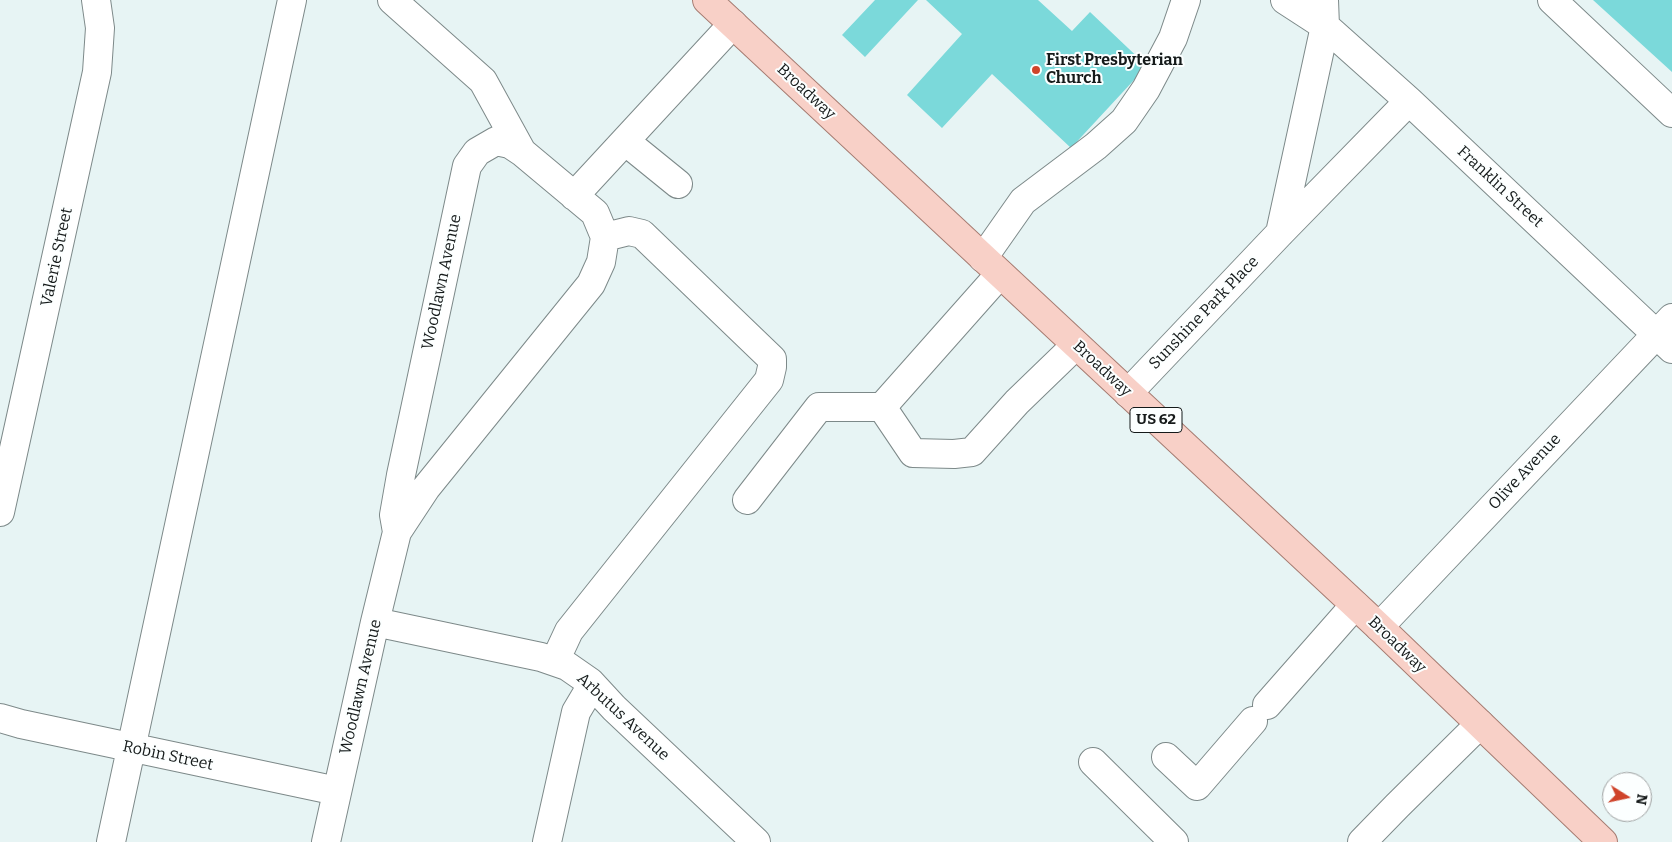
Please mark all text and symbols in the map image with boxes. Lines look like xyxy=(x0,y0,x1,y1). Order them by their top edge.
place label: First Presbyterian Church xyxy=(1046,51,1183,89)
street label: Broadway xyxy=(773,60,839,124)
marker: First Presbyterian Church xyxy=(1030,64,1042,76)
street label: Franklin Street xyxy=(1453,142,1547,232)
street label: Valerie Street xyxy=(37,206,77,308)
street label: Woodlawn Avenue xyxy=(418,212,466,352)
street label: Sunshine Park Place xyxy=(1145,252,1263,374)
street label: Broadway xyxy=(1069,337,1135,401)
road number: US 62 xyxy=(1130,408,1182,432)
street label: Olive Avenue xyxy=(1485,430,1565,514)
street label: Broadway xyxy=(1364,613,1430,677)
street label: Woodlawn Avenue xyxy=(336,618,386,756)
street label: Arbutus Avenue xyxy=(573,669,673,765)
street label: Robin Street xyxy=(121,737,215,775)
north arrow xyxy=(1602,772,1652,822)
text: N xyxy=(1632,793,1651,806)

